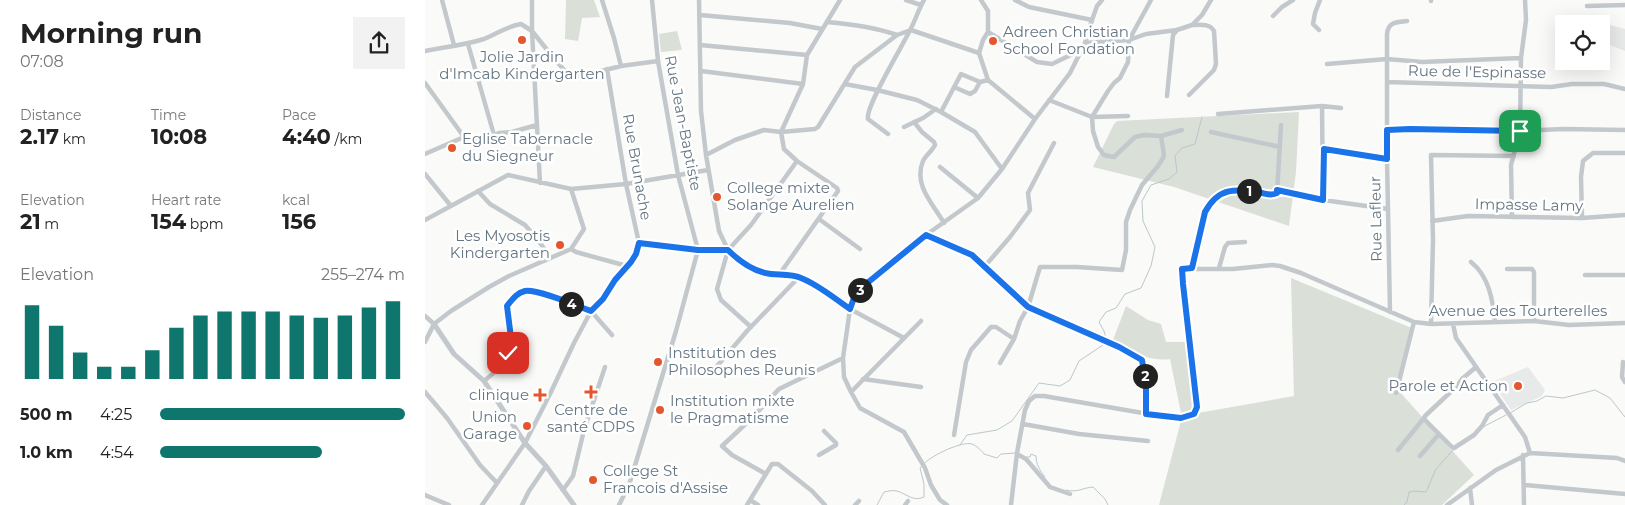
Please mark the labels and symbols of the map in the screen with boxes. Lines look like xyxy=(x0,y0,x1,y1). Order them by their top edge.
place label: Adreen Christian School Fondation xyxy=(1003,22,1135,58)
marker: Jolie Jardin d'Imcab Kindergarten xyxy=(516,34,528,46)
marker: Adreen Christian School Fondation xyxy=(987,35,999,47)
place label: Jolie Jardin d'Imcab Kindergarten xyxy=(439,47,605,83)
street label: Rue Jean-Baptiste xyxy=(661,54,706,192)
street label: Rue de l'Espinasse xyxy=(1408,61,1546,82)
pin xyxy=(1499,110,1541,152)
street label: Rue Brunache xyxy=(619,112,656,222)
place label: Eglise Tabernacle du Siegneur xyxy=(462,129,593,165)
marker: Eglise Tabernacle du Siegneur xyxy=(446,142,458,154)
street label: Rue Lafleur xyxy=(1365,176,1386,262)
place label: College mixte Solange Aurelien xyxy=(727,178,855,214)
pin: 1 xyxy=(1237,178,1261,204)
marker: College mixte Solange Aurelien xyxy=(711,191,723,203)
street label: Impasse Lamy xyxy=(1475,194,1584,215)
place label: Les Myosotis Kindergarten xyxy=(450,226,550,262)
marker: Les Myosotis Kindergarten xyxy=(554,239,566,251)
pin: 3 xyxy=(847,278,873,302)
pin: 4 xyxy=(559,292,583,316)
street label: Avenue des Tourterelles xyxy=(1429,301,1607,320)
pin xyxy=(487,332,529,374)
place label: Institution des Philosophes Reunis xyxy=(668,343,815,379)
marker: Institution des Philosophes Reunis xyxy=(652,356,664,368)
pin: 2 xyxy=(1133,364,1157,388)
place label: Parole et Action xyxy=(1388,376,1508,395)
marker: Parole et Action xyxy=(1512,380,1524,392)
place label: clinique xyxy=(469,385,529,404)
marker: Centre de santé CDPS xyxy=(584,385,598,399)
marker: clinique xyxy=(533,388,547,402)
place label: Institution mixte le Pragmatisme xyxy=(670,391,795,427)
place label: Centre de santé CDPS xyxy=(547,400,635,436)
marker: Institution mixte le Pragmatisme xyxy=(654,404,666,416)
place label: Union Garage xyxy=(463,407,517,443)
marker: Union Garage xyxy=(521,420,533,432)
place label: College St Francois d'Assise xyxy=(603,461,728,497)
marker: College St Francois d'Assise xyxy=(587,474,599,486)

